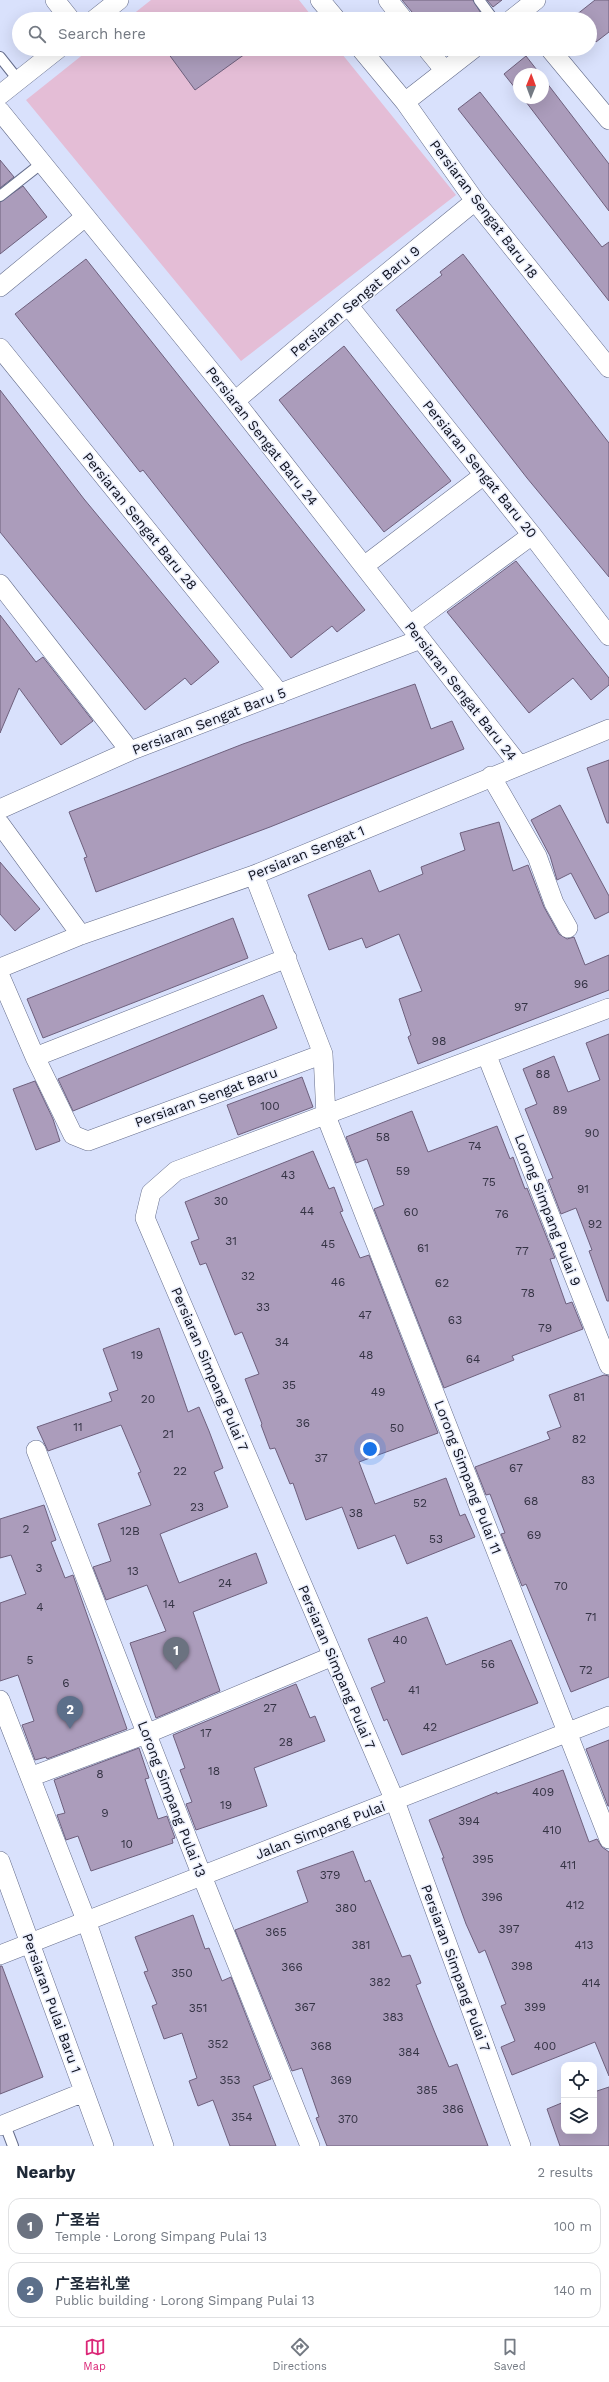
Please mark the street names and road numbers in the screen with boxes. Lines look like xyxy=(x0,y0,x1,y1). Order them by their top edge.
street label: Persiaran Sengat Baru 18 xyxy=(427,137,541,281)
street label: Persiaran Sengat Baru 9 xyxy=(287,242,423,360)
street label: Persiaran Sengat Baru 24 xyxy=(203,363,321,509)
street label: Persiaran Sengat Baru 20 xyxy=(420,397,540,541)
street label: Persiaran Sengat Baru 28 xyxy=(80,449,200,593)
street label: Persiaran Sengat Baru 24 xyxy=(402,618,520,764)
street label: Persiaran Sengat Baru 5 xyxy=(130,684,288,758)
street label: Persiaran Sengat 1 xyxy=(245,822,367,884)
street label: Persiaran Sengat Baru xyxy=(132,1064,280,1130)
street label: Lorong Simpang Pulai 9 xyxy=(512,1132,584,1288)
street label: Persiaran Simpang Pulai 7 xyxy=(168,1285,252,1454)
street label: Lorong Simpang Pulai 11 xyxy=(431,1398,505,1556)
street label: Persiaran Simpang Pulai 7 xyxy=(295,1583,379,1752)
street label: Lorong Simpang Pulai 13 xyxy=(135,1719,209,1879)
street label: Jalan Simpang Pulai xyxy=(253,1798,387,1862)
street label: Persiaran Simpang Pulai 7 xyxy=(418,1882,494,2054)
street label: Persiaran Pulai Baru 1 xyxy=(19,1931,85,2075)

